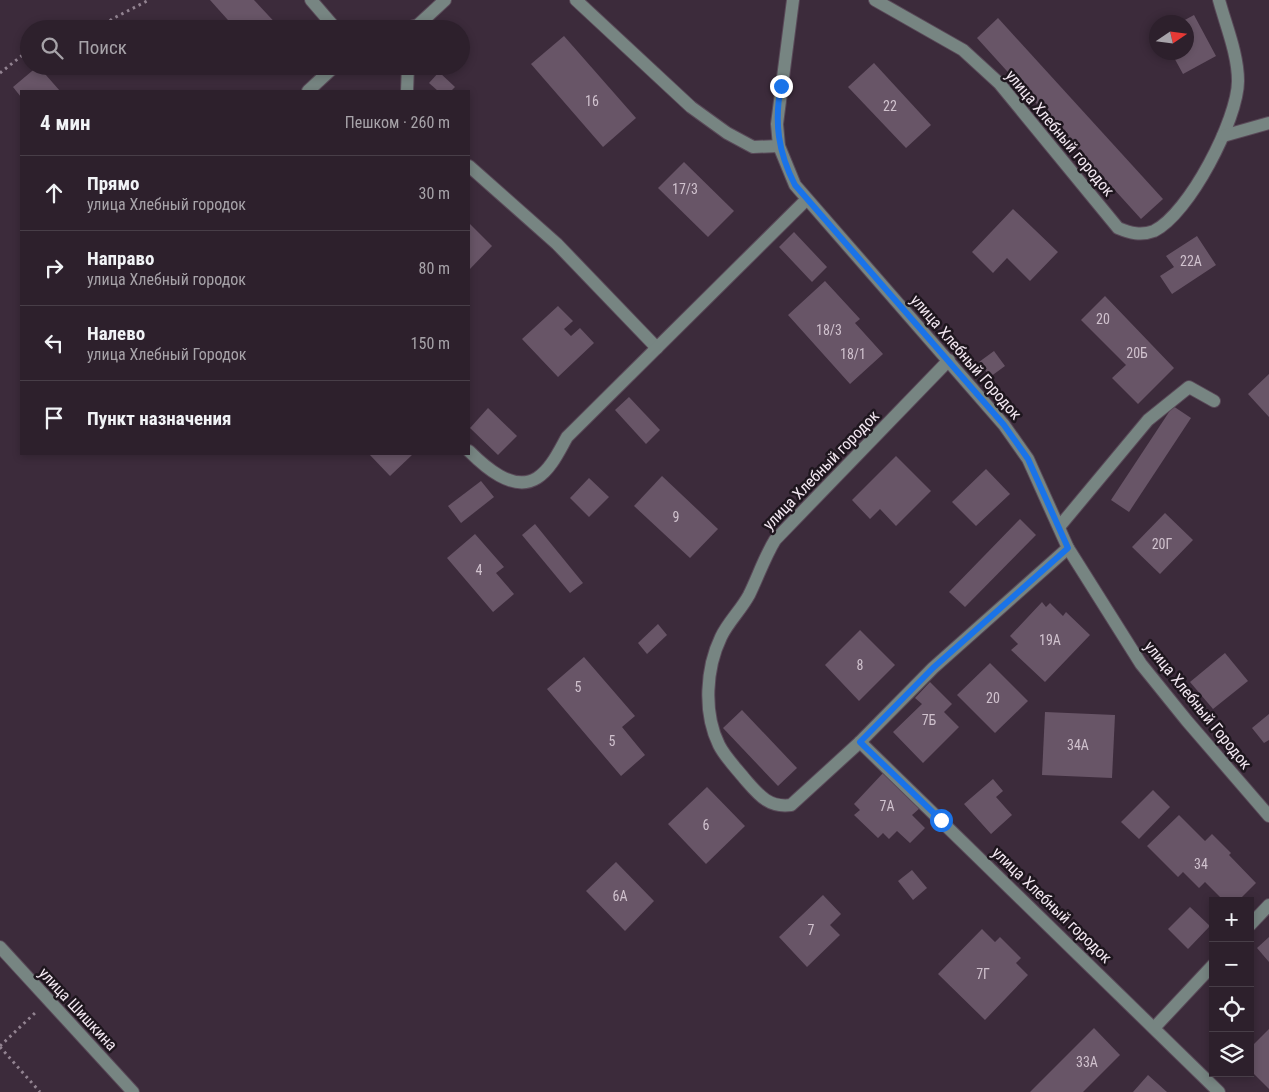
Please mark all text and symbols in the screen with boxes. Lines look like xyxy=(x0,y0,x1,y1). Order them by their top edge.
north arrow xyxy=(1149,15,1194,60)
search box xyxy=(20,20,470,75)
icon: search xyxy=(38,34,66,62)
text: Поиск xyxy=(78,36,127,59)
street label: улица Хлебный городок xyxy=(1002,66,1119,200)
route end xyxy=(770,75,793,98)
house number: 16 xyxy=(585,93,599,109)
house number: 22 xyxy=(883,98,897,114)
text: 4 мин xyxy=(40,111,90,135)
text: Пешком · 260 m xyxy=(345,113,450,132)
text: Прямо xyxy=(87,172,140,195)
icon: ahead xyxy=(40,179,68,207)
house number: 17/3 xyxy=(672,181,698,197)
text: 30 m xyxy=(418,184,450,203)
text: улица Хлебный городок xyxy=(87,195,246,214)
text: Направо xyxy=(87,247,154,270)
house number: 22А xyxy=(1180,253,1202,269)
icon: right xyxy=(40,254,68,282)
text: 80 m xyxy=(418,259,450,278)
text: улица Хлебный городок xyxy=(87,270,246,289)
street label: улица Хлебный Городок xyxy=(907,291,1026,424)
house number: 20 xyxy=(1096,311,1110,327)
text: Налево xyxy=(87,322,145,345)
house number: 18/3 xyxy=(816,322,842,338)
icon: left xyxy=(40,329,68,357)
text: 150 m xyxy=(411,334,450,353)
text: улица Хлебный Городок xyxy=(87,345,247,364)
house number: 20Б xyxy=(1126,345,1148,361)
house number: 18/1 xyxy=(840,346,866,362)
icon: arrive xyxy=(40,404,68,432)
street label: улица Хлебный городок xyxy=(759,406,883,534)
text: Пункт назначения xyxy=(87,407,231,430)
house number: 9 xyxy=(673,509,679,525)
house number: 20Г xyxy=(1152,536,1172,552)
house number: 4 xyxy=(476,562,483,578)
house number: 19А xyxy=(1039,632,1061,648)
street label: улица Хлебный Городок xyxy=(1140,637,1256,773)
house number: 8 xyxy=(857,657,864,673)
house number: 5 xyxy=(575,679,582,695)
house number: 20 xyxy=(986,690,1000,706)
house number: 7Б xyxy=(922,712,937,728)
house number: 5 xyxy=(609,733,616,749)
house number: 34А xyxy=(1067,737,1089,753)
house number: 7А xyxy=(880,798,894,814)
route start xyxy=(930,809,953,832)
house number: 6 xyxy=(703,817,710,833)
street label: улица Хлебный городок xyxy=(988,843,1116,967)
house number: 34 xyxy=(1194,856,1208,872)
house number: 6А xyxy=(613,888,627,904)
map controls xyxy=(1209,897,1254,1077)
button: + xyxy=(1209,897,1254,942)
house number: 7 xyxy=(808,922,815,938)
button: − xyxy=(1209,942,1254,987)
street label: улица Шишкина xyxy=(35,964,121,1054)
house number: 7Г xyxy=(976,966,990,982)
button: locate xyxy=(1209,987,1254,1032)
button: layers xyxy=(1209,1032,1254,1077)
house number: 33А xyxy=(1076,1054,1098,1070)

